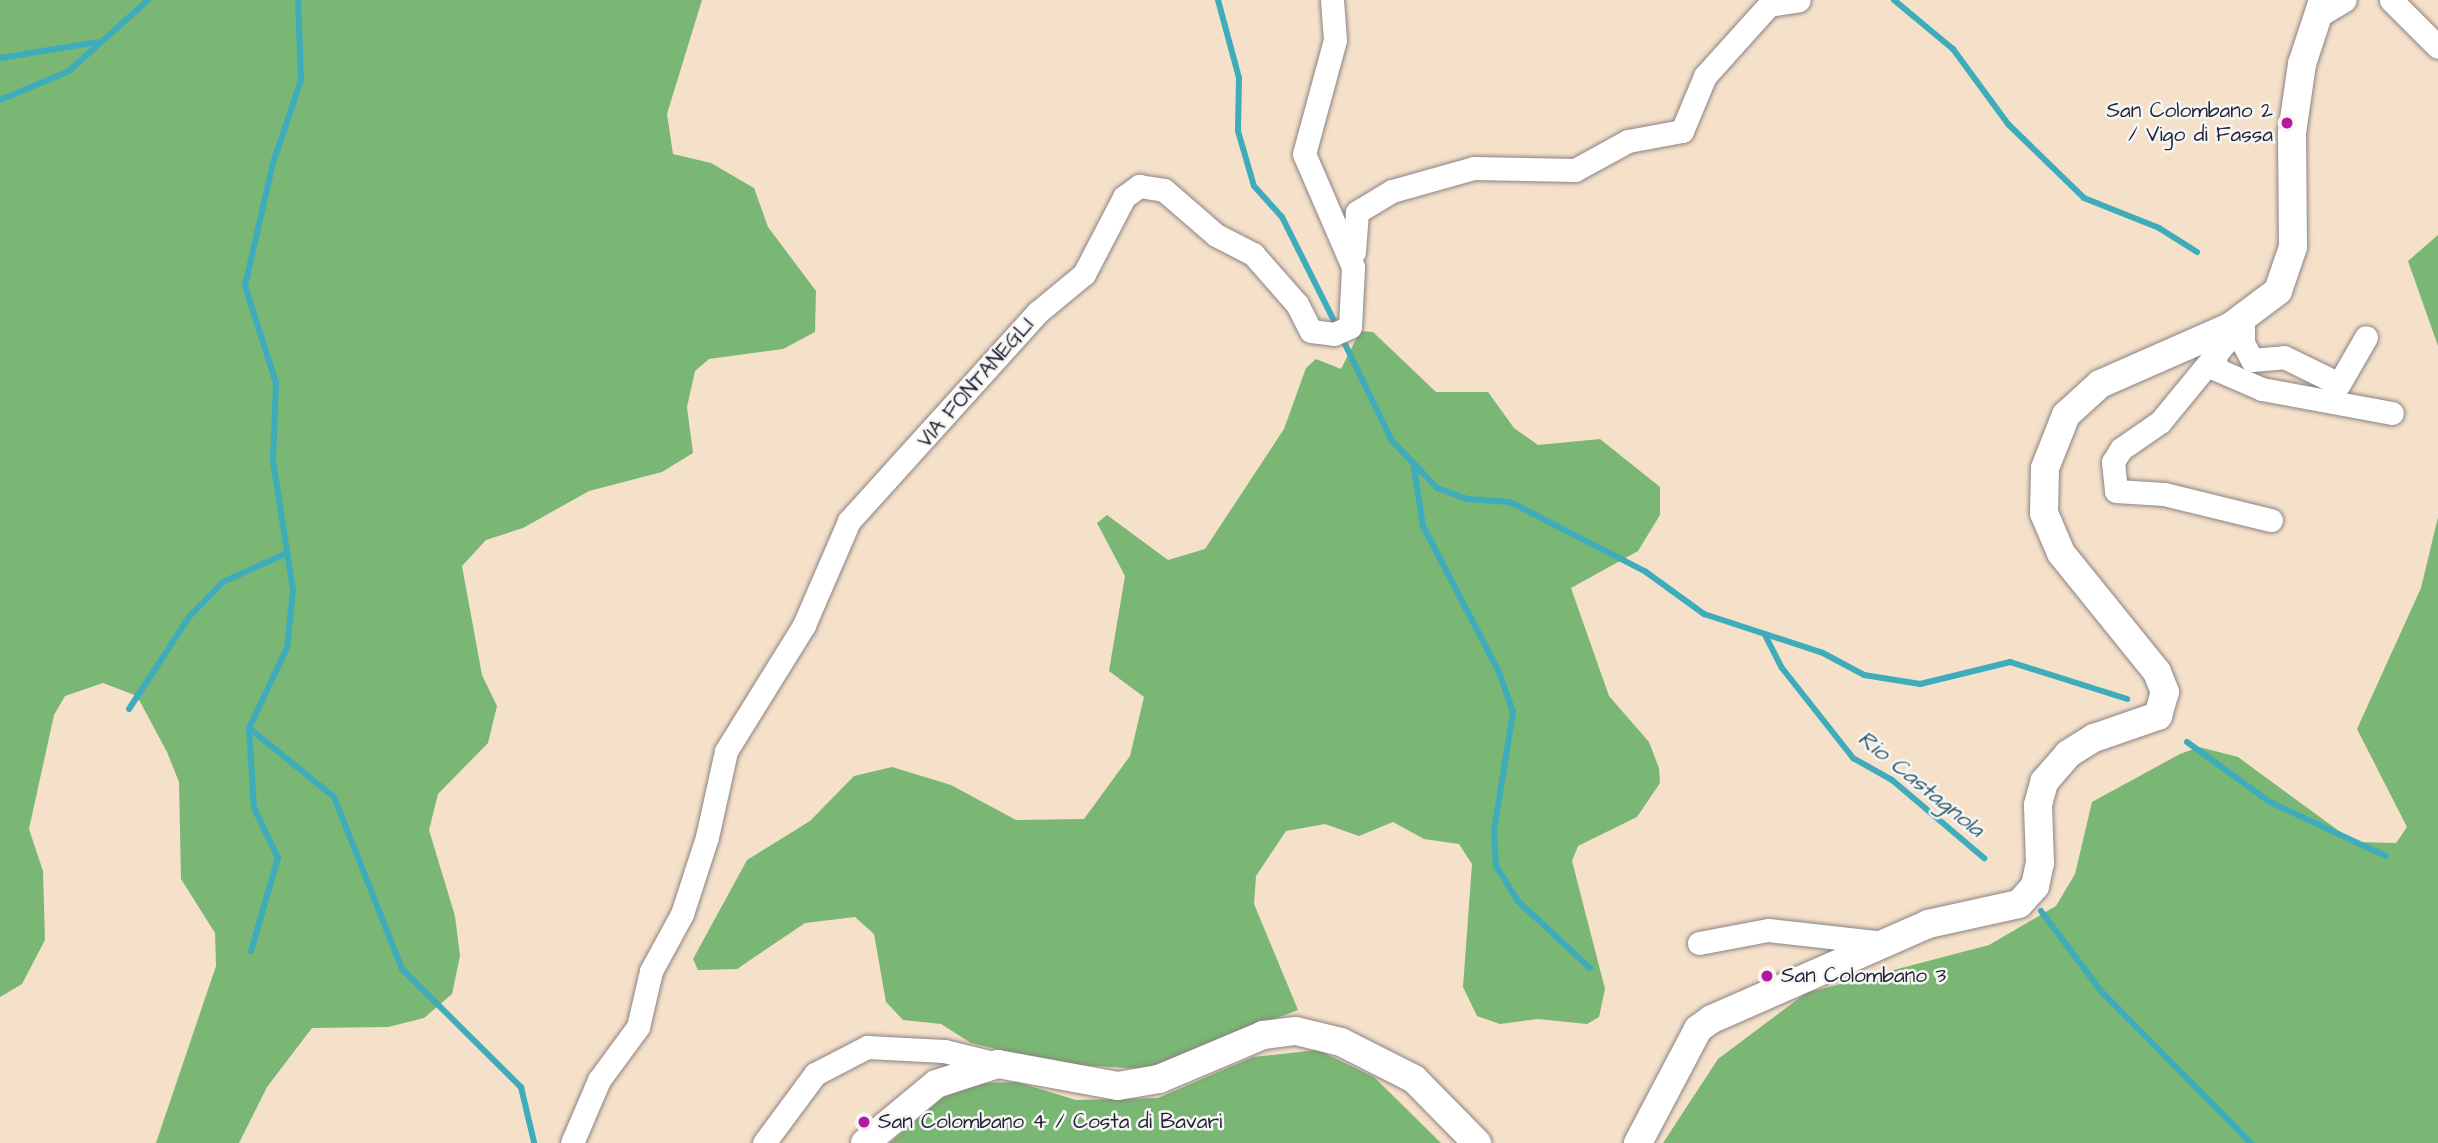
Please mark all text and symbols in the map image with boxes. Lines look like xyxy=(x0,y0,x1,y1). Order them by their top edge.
place label: San Colombano 2 / Vigo di Fassa xyxy=(2107,98,2273,148)
marker: San Colombano 2 / Vigo di Fassa xyxy=(2279,115,2295,131)
street label: VIA FONTANEGLI xyxy=(913,313,1039,453)
water label: Rio Castagnola xyxy=(1852,725,1990,843)
place label: San Colombano 3 xyxy=(1781,963,1946,989)
marker: San Colombano 3 xyxy=(1759,968,1775,984)
place label: San Colombano 4 / Costa di Bavari xyxy=(878,1109,1222,1135)
marker: San Colombano 4 / Costa di Bavari xyxy=(856,1114,872,1130)

